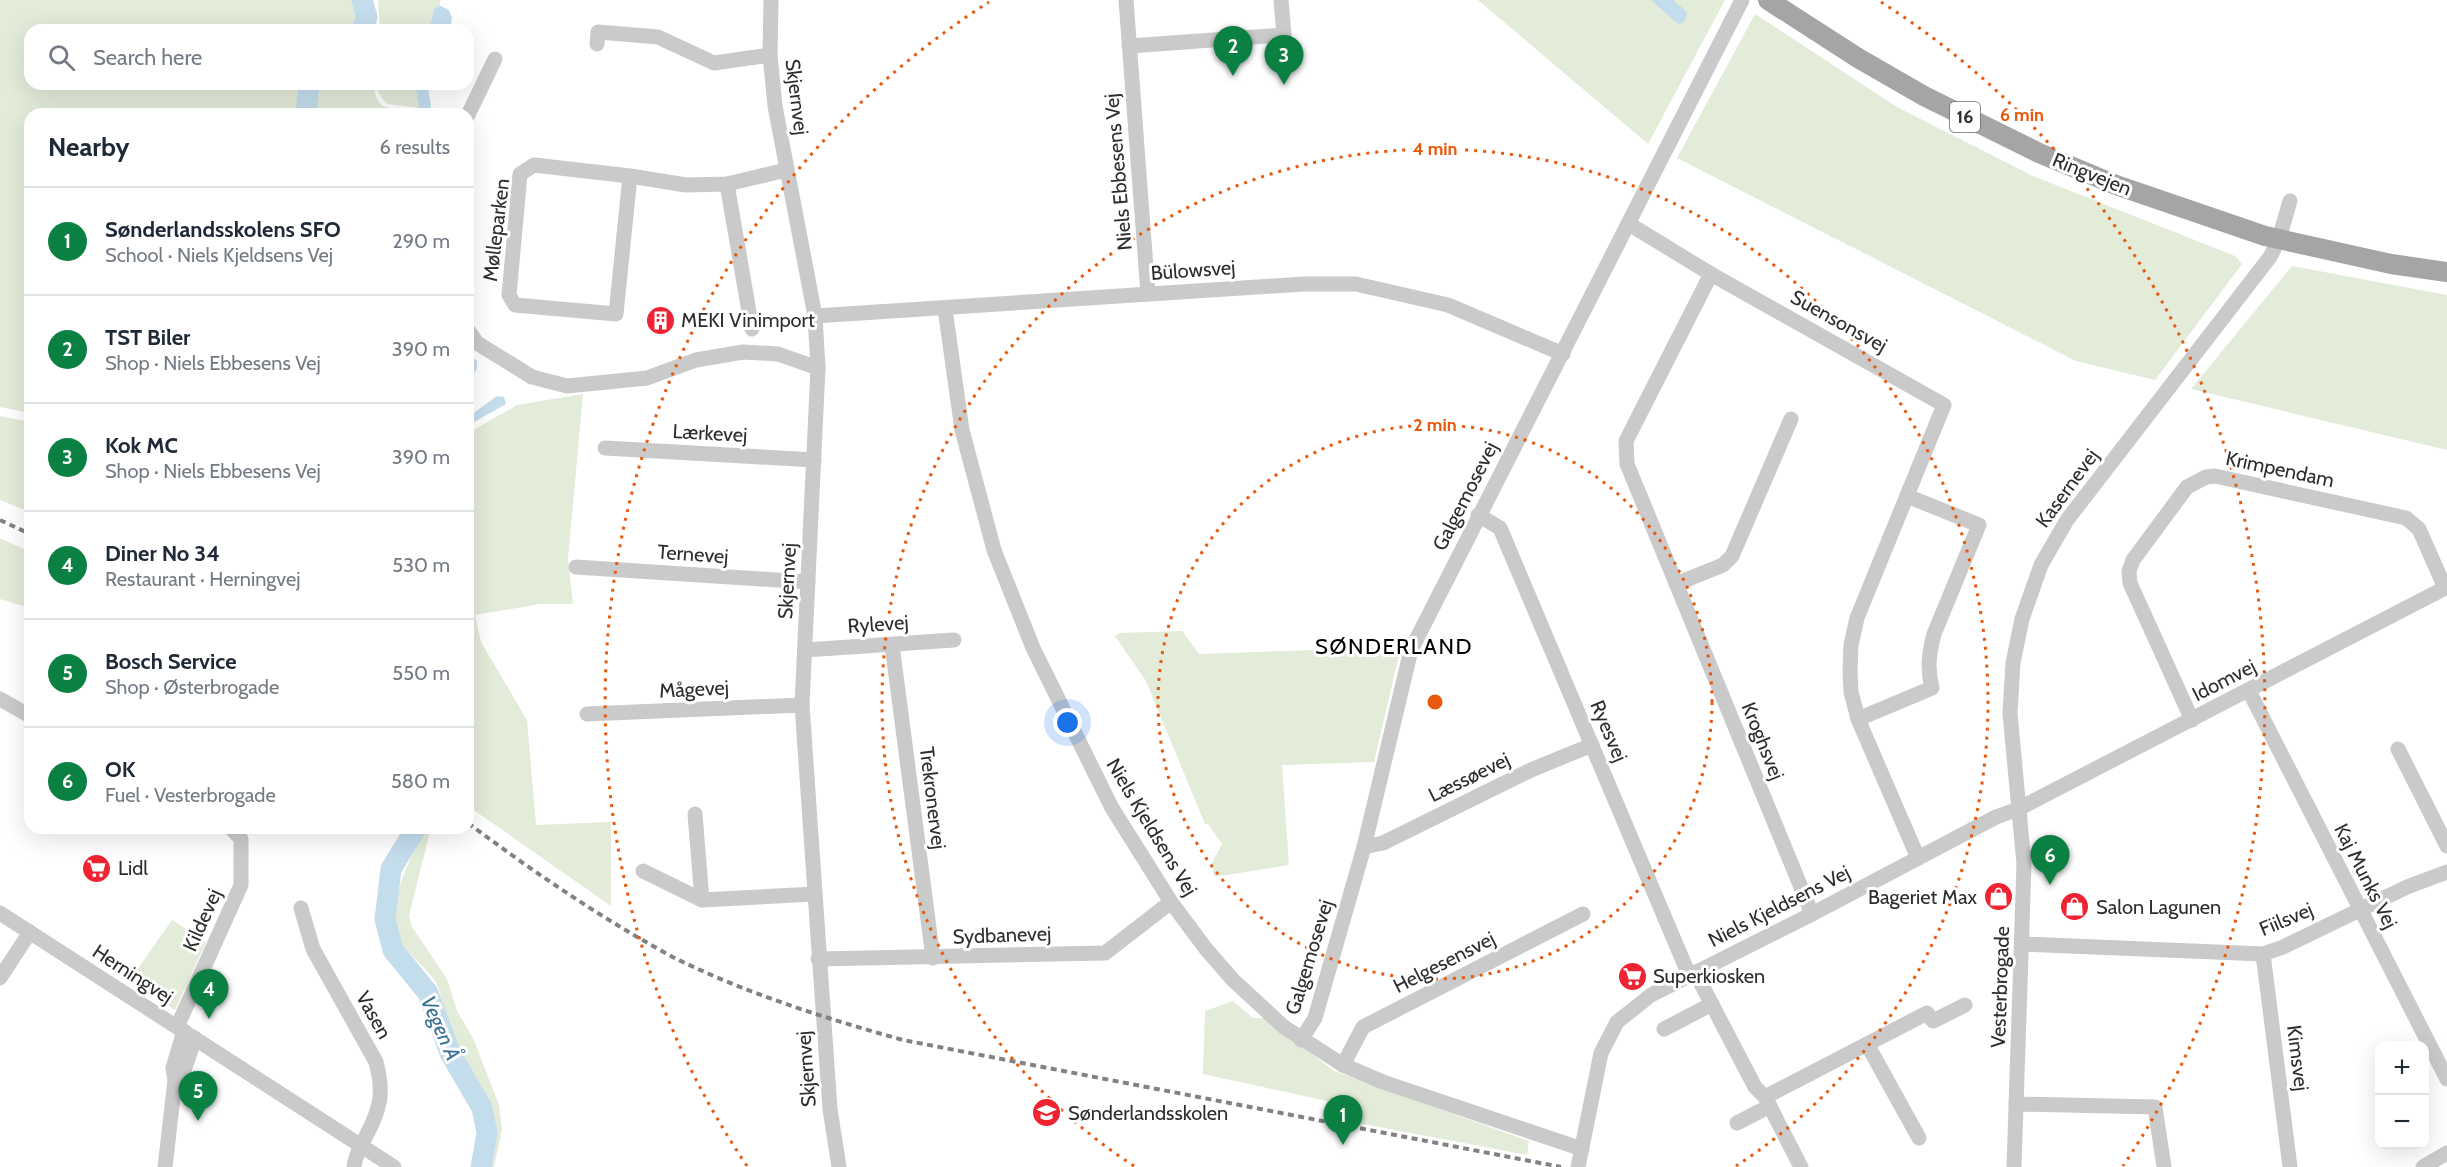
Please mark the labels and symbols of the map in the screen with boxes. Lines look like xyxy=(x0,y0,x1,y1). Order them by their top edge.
pin: 2 xyxy=(1214,26,1252,76)
pin: 3 xyxy=(1264,36,1304,85)
street label: Skjernvej xyxy=(780,58,814,136)
street label: Niels Ebbesens Vej xyxy=(1099,93,1137,251)
road number: 16 xyxy=(1950,102,1980,132)
text: 6 min xyxy=(2000,104,2044,126)
text: 4 min xyxy=(1412,138,1458,160)
street label: Ringvejen xyxy=(2049,147,2135,201)
street label: Mølleparken xyxy=(478,177,514,283)
street label: Bülowsvej xyxy=(1150,255,1236,285)
street label: Suensonsvej xyxy=(1787,285,1891,357)
building icon: MEKI Vinimport xyxy=(644,304,676,336)
place label: MEKI Vinimport xyxy=(681,308,815,332)
text: 2 min xyxy=(1413,414,1457,436)
street label: Lærkevej xyxy=(672,419,748,447)
street label: Galgemosevej xyxy=(1427,437,1503,555)
street label: Kasernevej xyxy=(2030,444,2104,532)
street label: Krimpendam xyxy=(2224,446,2336,492)
street label: Ternevej xyxy=(657,540,729,568)
street label: Skjernvej xyxy=(773,542,801,620)
street label: Rylevej xyxy=(847,610,909,638)
district label: SØNDERLAND xyxy=(1315,633,1473,660)
street label: Idomvej xyxy=(2188,654,2260,706)
street label: Mågevej xyxy=(658,675,730,703)
centre of rings xyxy=(1425,692,1445,712)
street label: Ryesvej xyxy=(1585,697,1633,765)
street label: Kroghsvej xyxy=(1737,699,1789,783)
your location xyxy=(1053,708,1082,737)
street label: Trekronervej xyxy=(915,745,951,851)
street label: Læssøevej xyxy=(1424,747,1514,807)
street label: Niels Kjeldsens Vej xyxy=(1102,754,1202,900)
street label: Kaj Munks Vej xyxy=(2329,820,2403,932)
pin: 6 xyxy=(2030,836,2070,885)
supermarket icon: Lidl xyxy=(81,852,113,884)
place label: Lidl xyxy=(118,856,148,880)
street label: Niels Kjeldsens Vej xyxy=(1704,860,1854,952)
shop icon: Bageriet Max xyxy=(1982,881,2014,913)
street label: Kildevej xyxy=(178,885,226,955)
place label: Bageriet Max xyxy=(1868,885,1978,909)
shop icon: Salon Lagunen xyxy=(2059,891,2091,923)
place label: Salon Lagunen xyxy=(2096,895,2221,919)
street label: Galgemosevej xyxy=(1280,897,1338,1017)
street label: Fiilsvej xyxy=(2256,897,2316,941)
street label: Sydbanevej xyxy=(952,921,1052,949)
street label: Helgesensvej xyxy=(1389,926,1499,998)
street label: Vesterbrogade xyxy=(1986,926,2014,1048)
street label: Herningvej xyxy=(88,939,178,1009)
supermarket icon: Superkiosken xyxy=(1616,960,1648,992)
place label: Superkiosken xyxy=(1653,964,1765,988)
pin: 4 xyxy=(190,970,228,1019)
street label: Vasen xyxy=(351,987,397,1043)
water label: Vegen Å xyxy=(416,991,468,1064)
street label: Kimsvej xyxy=(2282,1024,2314,1092)
street label: Skjernvej xyxy=(791,1030,821,1108)
pin: 5 xyxy=(178,1072,218,1121)
pin: 1 xyxy=(1324,1096,1362,1145)
school or university icon: Sønderlandsskolen xyxy=(1031,1097,1063,1129)
place label: Sønderlandsskolen xyxy=(1068,1101,1228,1125)

